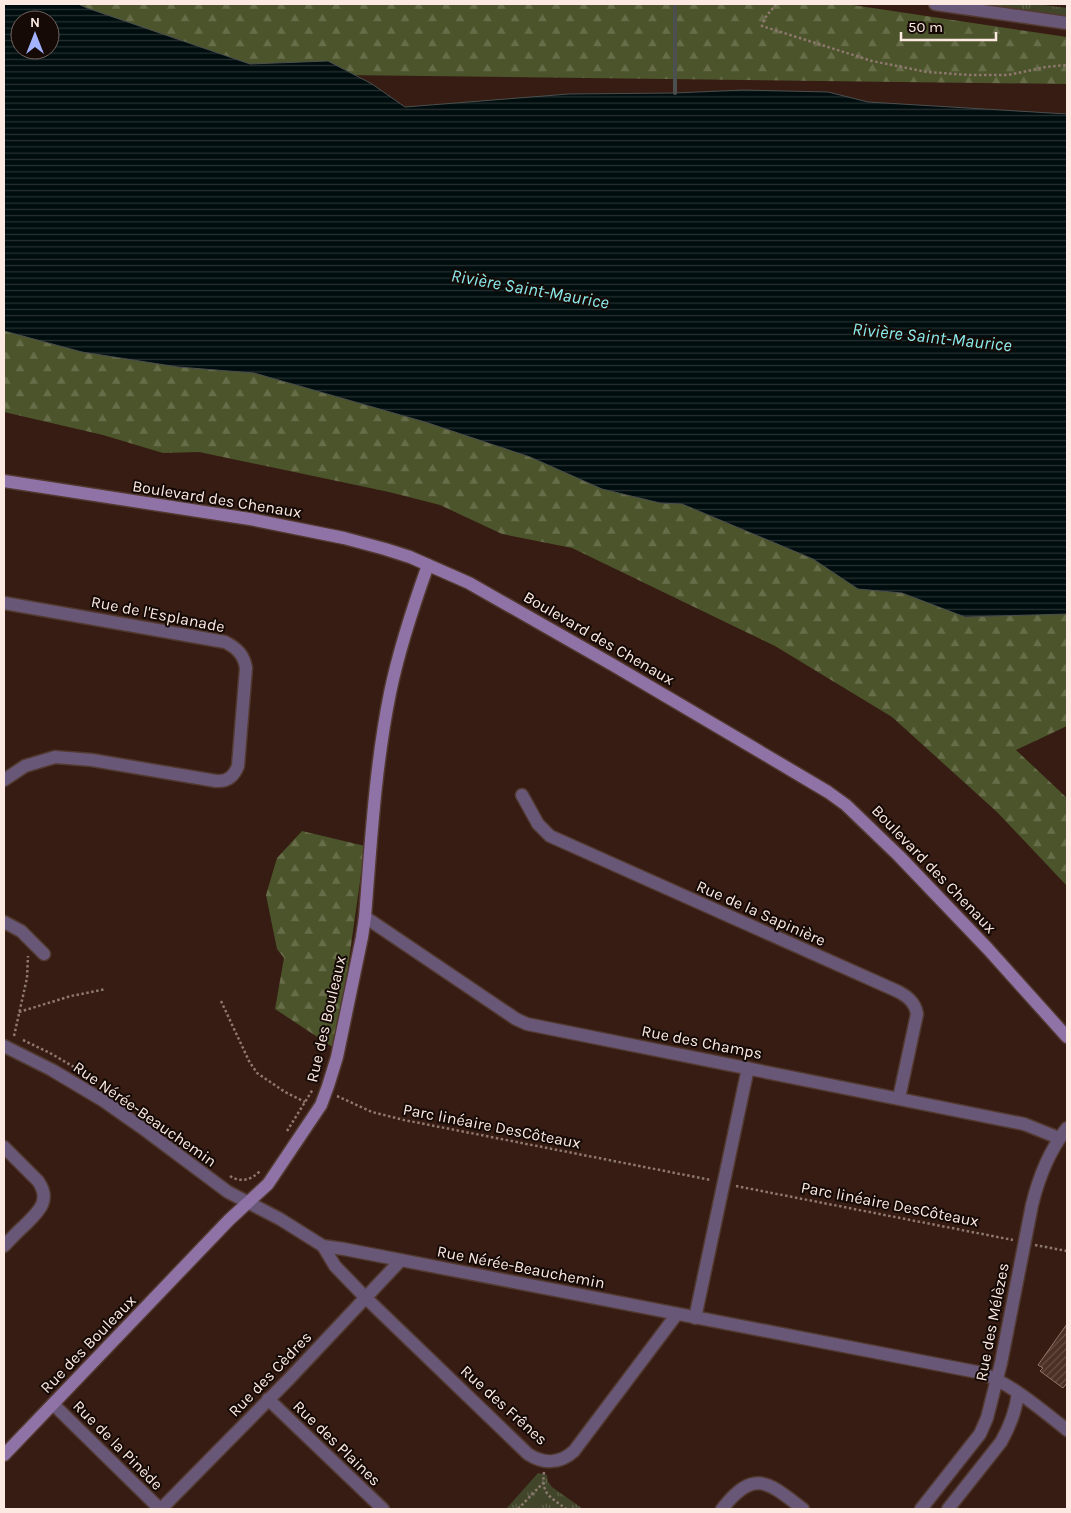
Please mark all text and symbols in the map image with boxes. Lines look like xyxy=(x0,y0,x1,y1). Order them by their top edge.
north arrow xyxy=(10,10,60,60)
scale bar xyxy=(901,10,996,42)
text: N xyxy=(30,14,40,31)
text: 50 m xyxy=(908,18,943,36)
water label: Rivière Saint-Maurice xyxy=(449,264,611,314)
water label: Rivière Saint-Maurice xyxy=(851,318,1013,356)
street label: Boulevard des Chenaux xyxy=(131,476,303,522)
street label: Boulevard des Chenaux xyxy=(520,587,678,689)
street label: Rue de l'Esplanade xyxy=(90,592,226,636)
street label: Boulevard des Chenaux xyxy=(868,801,1000,937)
street label: Rue de la Sapinière xyxy=(693,876,829,950)
street label: Rue des Bouleaux xyxy=(302,954,350,1084)
street label: Rue des Champs xyxy=(640,1021,764,1063)
street label: Rue Nérée-Beauchemin xyxy=(70,1057,220,1171)
street label: Parc linéaire DesCôteaux xyxy=(402,1099,582,1153)
street label: Parc linéaire DesCôteaux xyxy=(800,1177,980,1231)
street label: Rue Nérée-Beauchemin xyxy=(435,1241,607,1293)
street label: Rue des Mélèzes xyxy=(971,1261,1013,1383)
street label: Rue des Bouleaux xyxy=(36,1291,140,1397)
street label: Rue des Cèdres xyxy=(224,1327,316,1421)
street label: Rue des Frênes xyxy=(457,1361,551,1449)
street label: Rue de la Pinède xyxy=(69,1396,167,1494)
street label: Rue des Plaines xyxy=(289,1396,385,1490)

